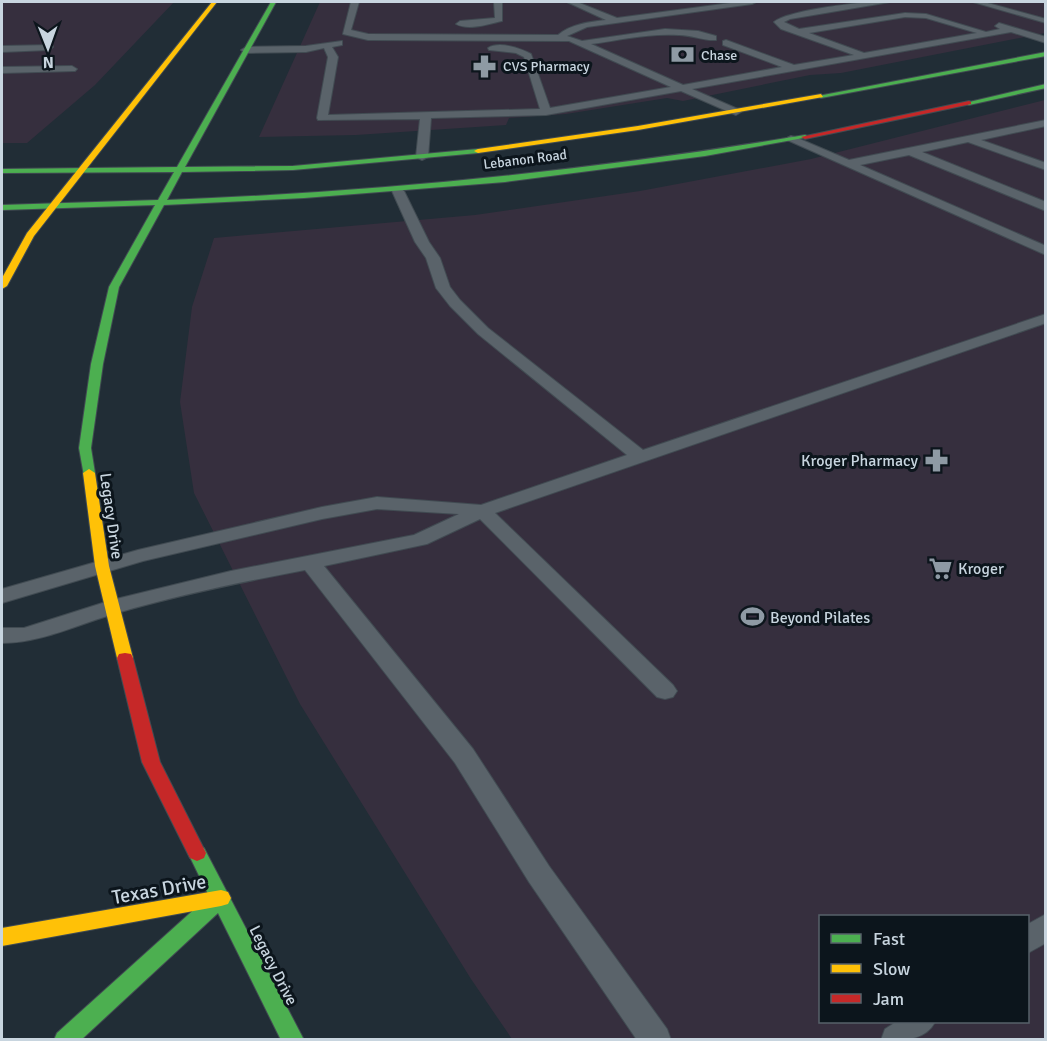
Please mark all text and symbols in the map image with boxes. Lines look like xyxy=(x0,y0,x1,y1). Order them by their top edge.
north arrow xyxy=(18,18,78,78)
bank icon: Chase xyxy=(670,42,696,68)
place label: Chase xyxy=(701,47,737,64)
text: N xyxy=(43,52,54,72)
pharmacy icon: CVS Pharmacy xyxy=(472,53,498,79)
place label: CVS Pharmacy xyxy=(503,58,590,75)
street label: Lebanon Road xyxy=(482,146,568,173)
pharmacy icon: Kroger Pharmacy xyxy=(923,447,949,473)
place label: Kroger Pharmacy xyxy=(801,451,919,471)
street label: Legacy Drive xyxy=(95,472,127,560)
supermarket icon: Kroger xyxy=(927,555,953,581)
place label: Kroger xyxy=(958,559,1004,579)
sports icon: Beyond Pilates xyxy=(739,604,765,630)
place label: Beyond Pilates xyxy=(770,608,870,628)
street label: Texas Drive xyxy=(110,869,208,910)
legend xyxy=(819,915,1029,1023)
street label: Legacy Drive xyxy=(244,922,302,1009)
text: Fast xyxy=(873,928,905,950)
text: Slow xyxy=(873,958,910,980)
text: Jam xyxy=(873,988,904,1010)

